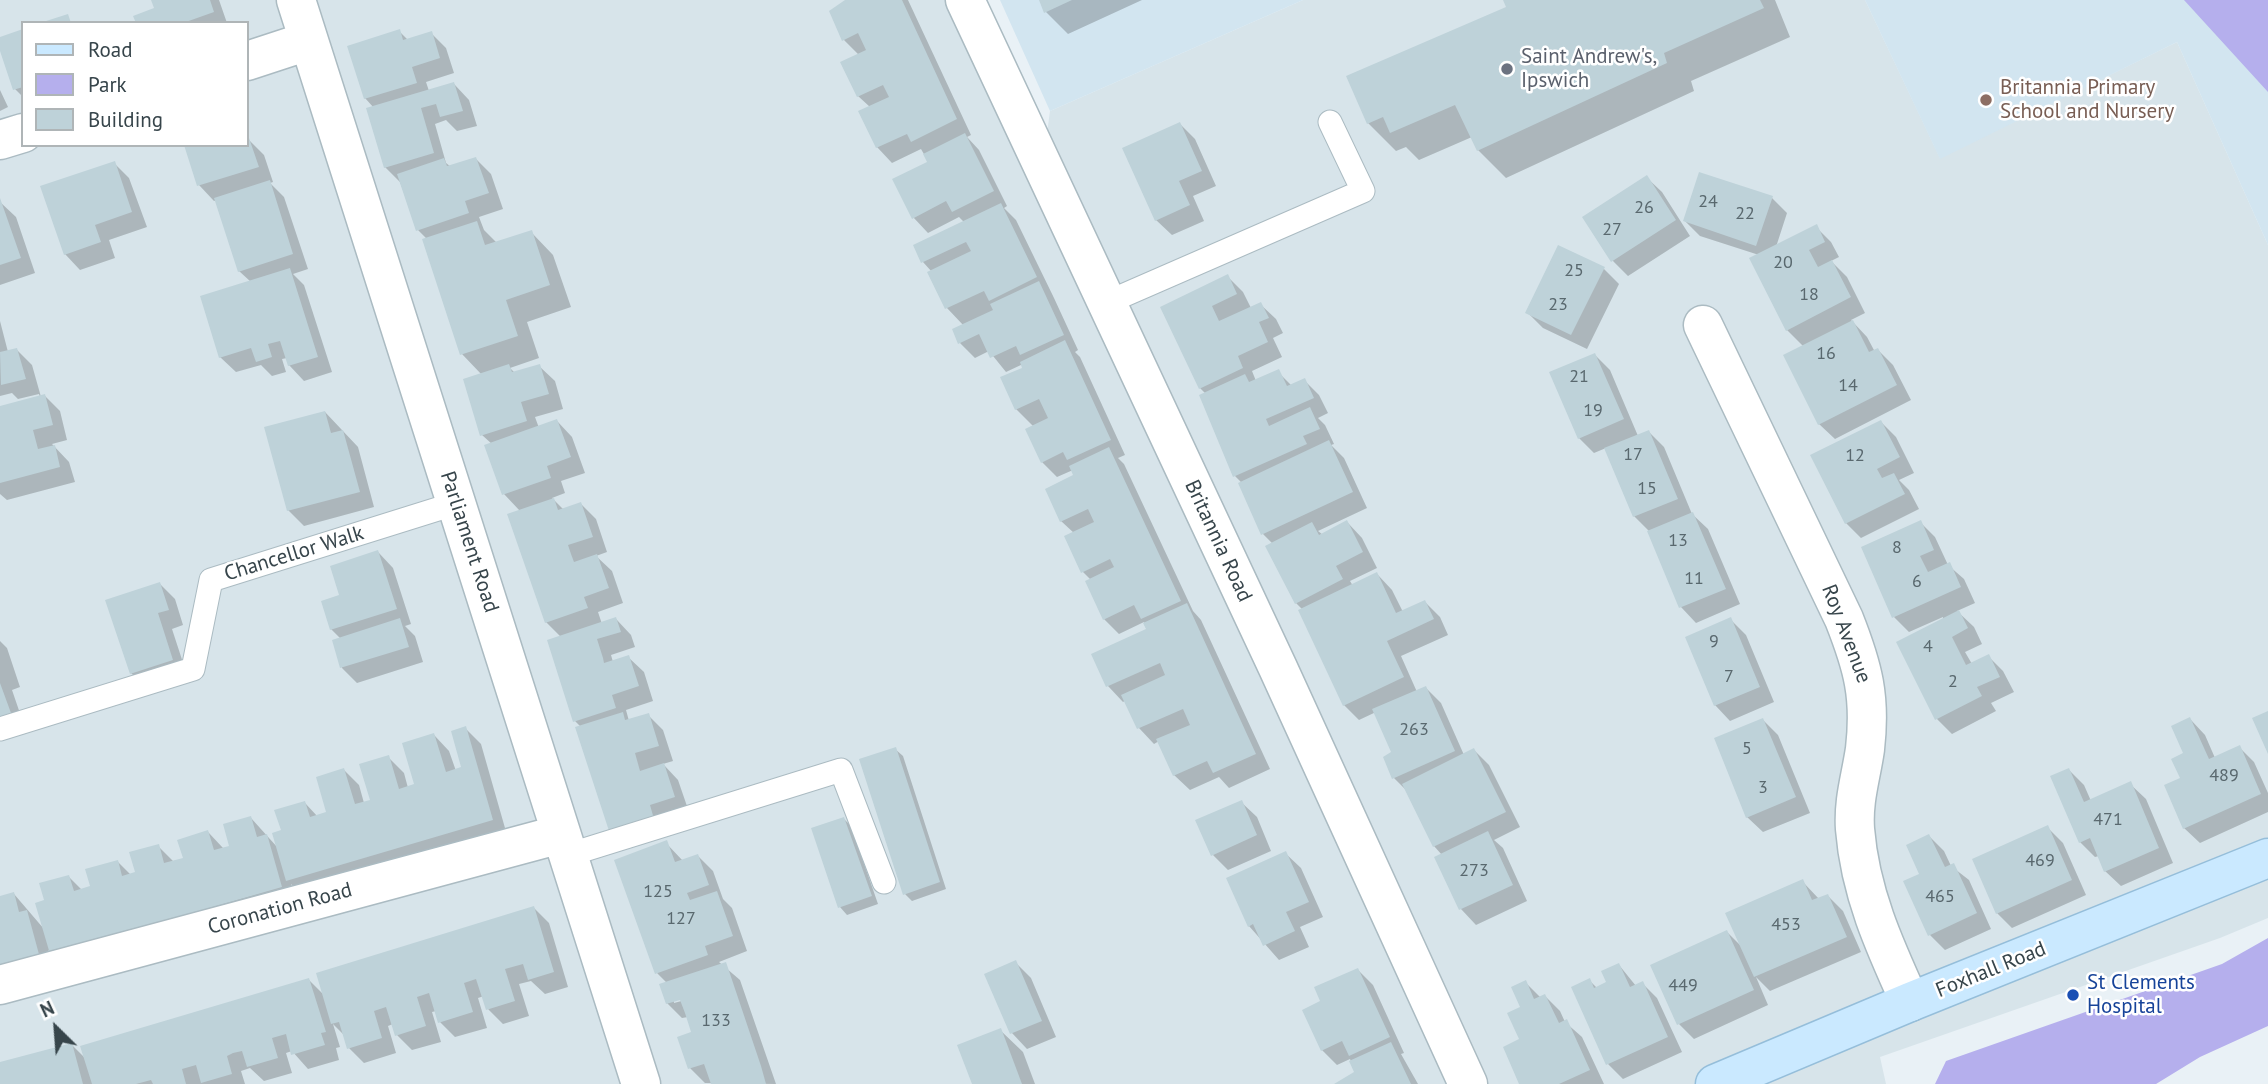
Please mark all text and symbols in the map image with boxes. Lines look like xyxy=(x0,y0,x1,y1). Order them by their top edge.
legend xyxy=(21,21,248,147)
text: Road xyxy=(88,36,132,63)
place label: Saint Andrew's, Ipswich xyxy=(1521,44,1657,94)
marker: Saint Andrew's, Ipswich xyxy=(1499,61,1515,77)
text: Park xyxy=(88,71,127,98)
place label: Britannia Primary School and Nursery xyxy=(2000,75,2174,125)
marker: Britannia Primary School and Nursery xyxy=(1978,92,1994,108)
text: Building xyxy=(88,106,163,133)
house number: 24 xyxy=(1698,191,1718,213)
house number: 26 xyxy=(1634,197,1654,219)
house number: 22 xyxy=(1735,203,1755,225)
house number: 27 xyxy=(1602,219,1622,241)
house number: 20 xyxy=(1773,252,1793,274)
house number: 25 xyxy=(1564,260,1584,282)
house number: 18 xyxy=(1799,284,1819,306)
house number: 23 xyxy=(1548,294,1568,316)
house number: 16 xyxy=(1816,343,1836,365)
house number: 21 xyxy=(1569,366,1589,388)
house number: 14 xyxy=(1838,375,1858,397)
house number: 19 xyxy=(1583,400,1603,422)
house number: 17 xyxy=(1623,444,1643,466)
house number: 12 xyxy=(1845,445,1865,467)
street label: Parliament Road xyxy=(434,468,504,616)
street label: Britannia Road xyxy=(1179,476,1257,606)
house number: 15 xyxy=(1637,478,1657,500)
street label: Chancellor Walk xyxy=(221,521,367,587)
house number: 13 xyxy=(1668,530,1688,552)
house number: 8 xyxy=(1892,537,1902,559)
house number: 11 xyxy=(1684,568,1704,590)
house number: 6 xyxy=(1912,571,1922,593)
street label: Roy Avenue xyxy=(1816,581,1876,687)
house number: 9 xyxy=(1709,631,1719,653)
house number: 4 xyxy=(1923,636,1933,658)
house number: 7 xyxy=(1724,666,1734,688)
house number: 2 xyxy=(1948,671,1958,693)
house number: 263 xyxy=(1399,719,1429,741)
house number: 5 xyxy=(1742,738,1752,760)
house number: 489 xyxy=(2209,765,2239,787)
house number: 3 xyxy=(1758,777,1768,799)
house number: 471 xyxy=(2093,809,2123,831)
house number: 469 xyxy=(2025,850,2055,872)
house number: 273 xyxy=(1459,860,1489,882)
street label: Coronation Road xyxy=(205,878,355,940)
house number: 125 xyxy=(643,881,673,903)
house number: 465 xyxy=(1925,886,1955,908)
house number: 127 xyxy=(666,908,696,930)
house number: 453 xyxy=(1771,914,1801,936)
street label: Foxhall Road xyxy=(1932,936,2050,1004)
place label: St Clements Hospital xyxy=(2087,970,2195,1020)
house number: 449 xyxy=(1668,975,1698,997)
marker: St Clements Hospital xyxy=(2065,987,2081,1003)
north arrow xyxy=(21,993,91,1063)
text: N xyxy=(36,995,58,1022)
house number: 133 xyxy=(701,1010,731,1032)

